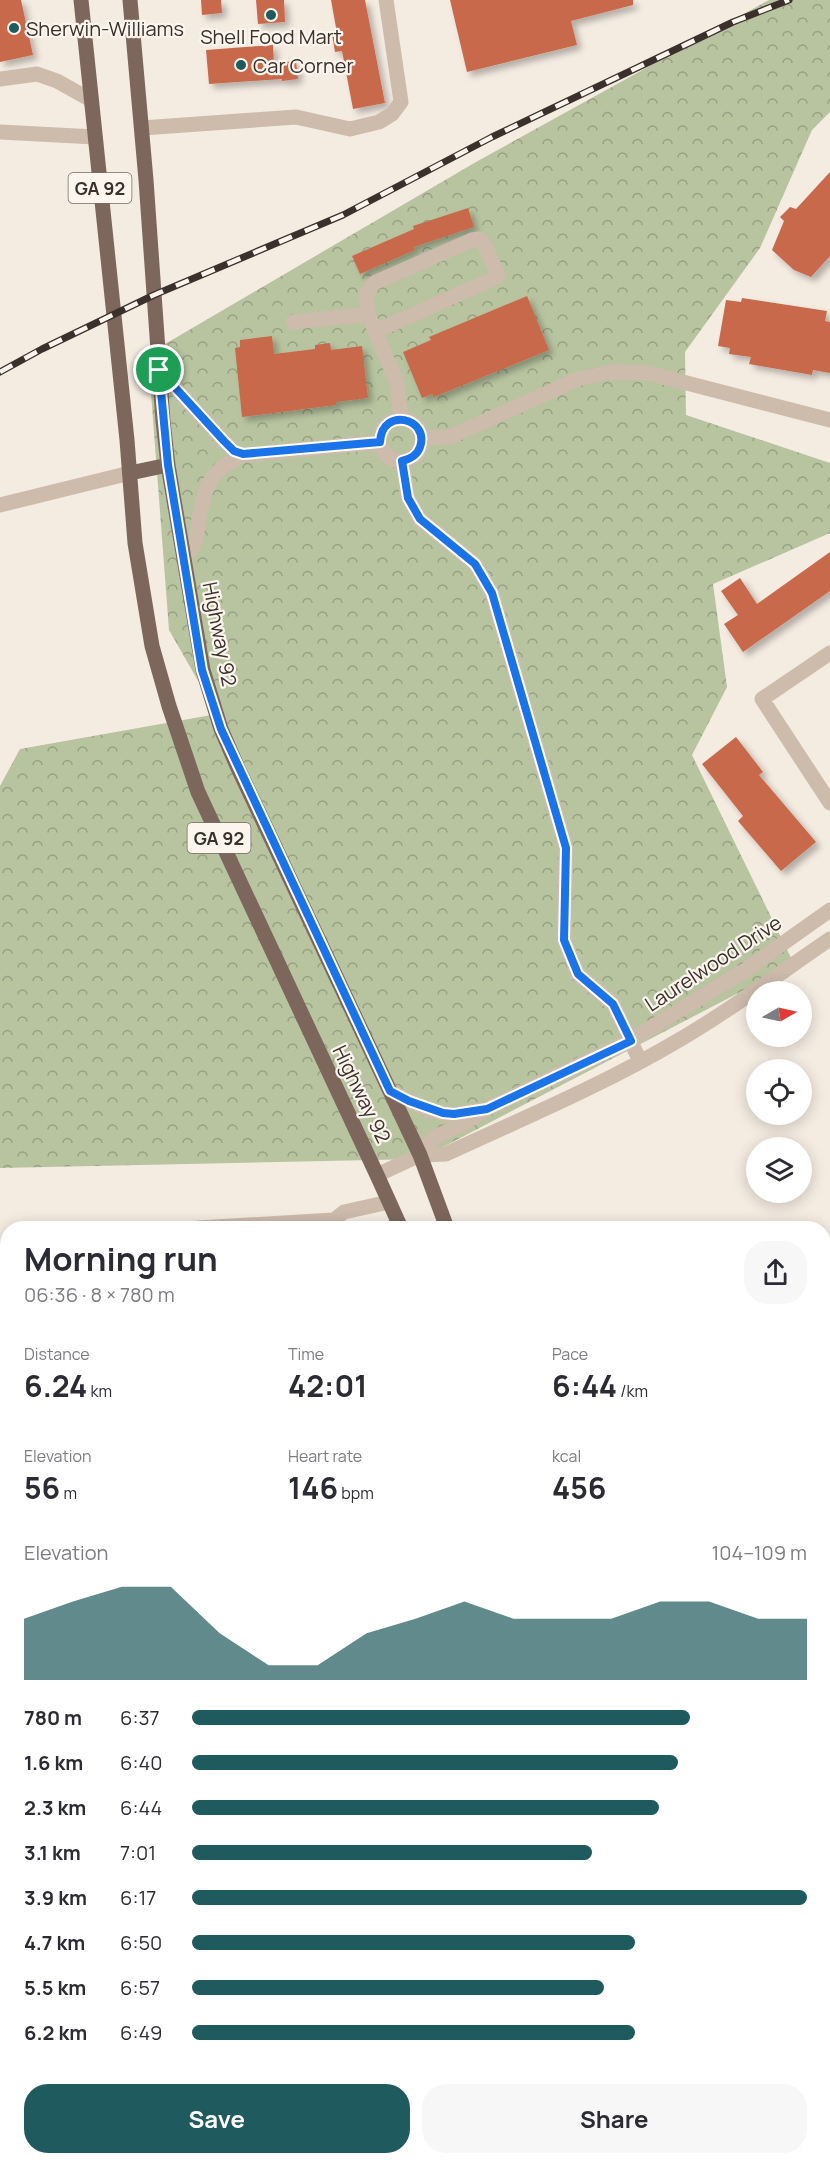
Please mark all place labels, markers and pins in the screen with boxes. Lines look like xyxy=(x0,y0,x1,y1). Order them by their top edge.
marker: Shell Food Mart xyxy=(264,8,278,22)
place label: Sherwin-Williams xyxy=(26,15,184,42)
marker: Sherwin-Williams xyxy=(7,21,21,35)
place label: Shell Food Mart xyxy=(200,23,342,50)
place label: Car Corner xyxy=(253,52,354,79)
marker: Car Corner xyxy=(234,58,248,72)
pin xyxy=(133,344,184,395)

